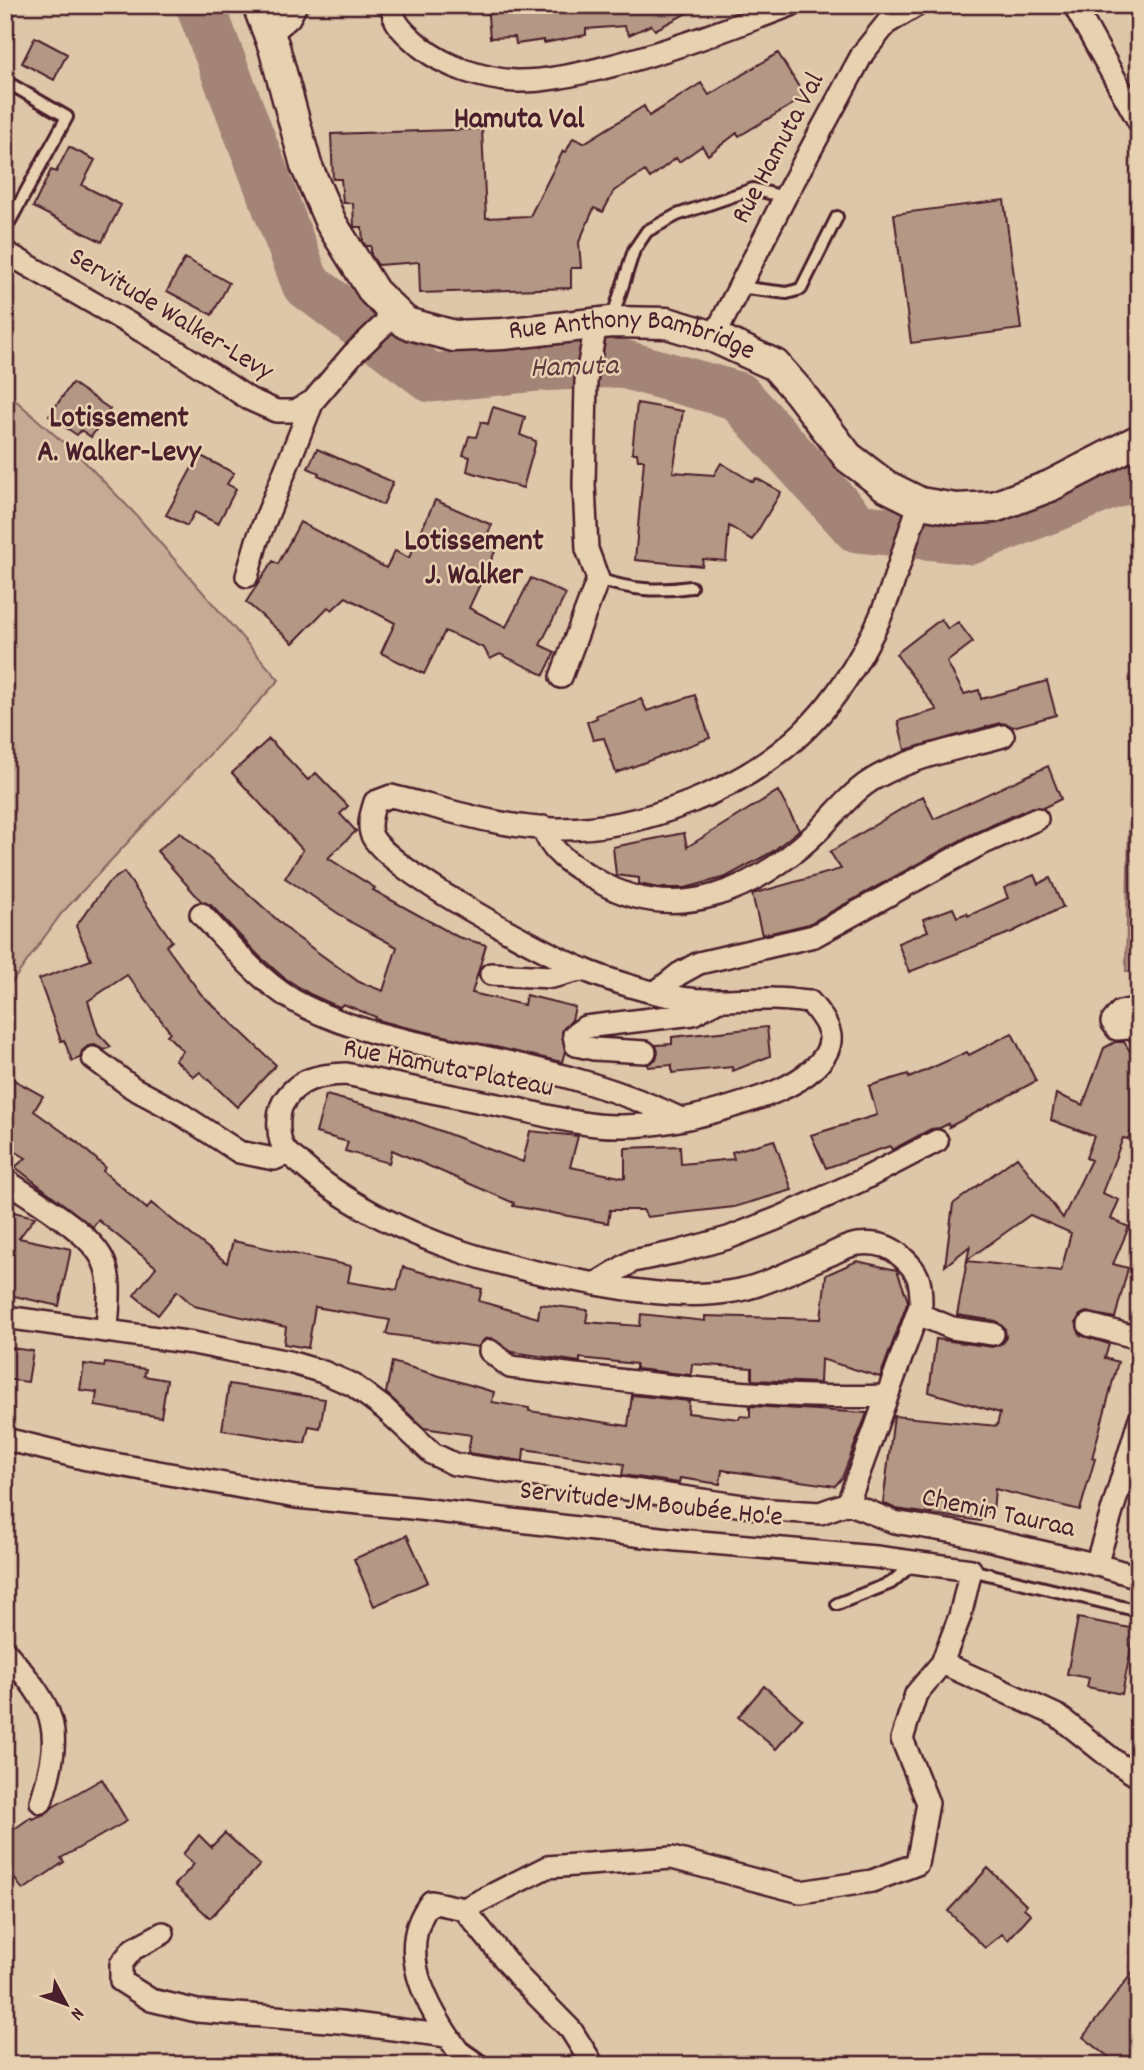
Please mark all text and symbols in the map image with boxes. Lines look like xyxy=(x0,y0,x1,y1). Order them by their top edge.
street label: Rue Hamuta Val xyxy=(723,66,837,232)
district label: Hamuta Val xyxy=(454,100,585,143)
street label: Servitude Walker-Levy xyxy=(60,239,281,393)
street label: Rue Anthony Bambridge xyxy=(507,301,761,373)
water label: Hamuta xyxy=(529,346,621,392)
district label: Lotissement A. Walker-Levy xyxy=(37,399,203,476)
district label: Lotissement J. Walker xyxy=(404,522,544,599)
street label: Rue Hamuta Plateau xyxy=(339,1030,557,1110)
street label: Servitude JM Boubée Ho'e xyxy=(517,1472,785,1540)
street label: Chemin Tauraa xyxy=(918,1479,1079,1551)
north arrow xyxy=(32,1968,102,2038)
text: N xyxy=(63,2000,89,2025)

